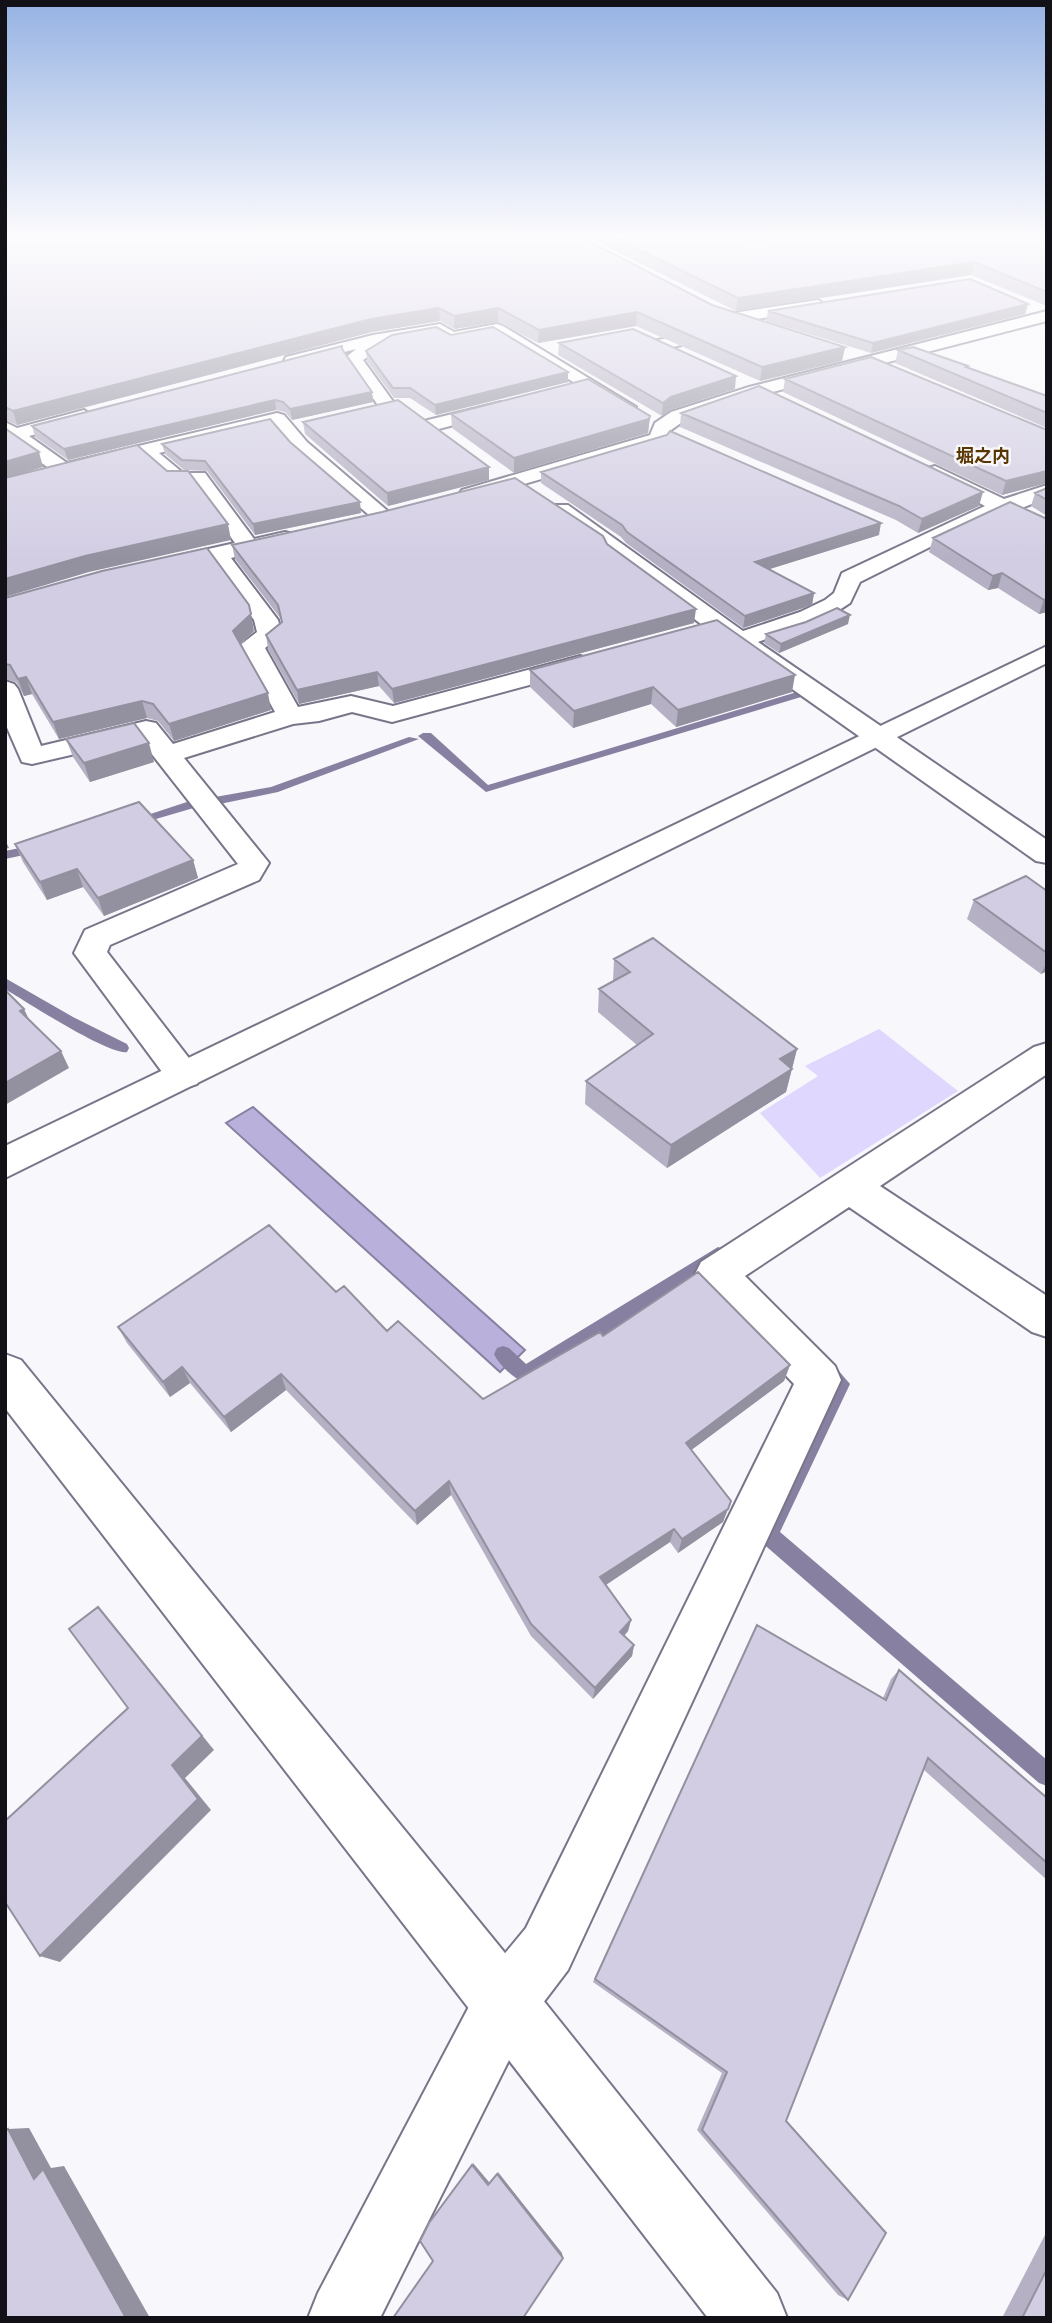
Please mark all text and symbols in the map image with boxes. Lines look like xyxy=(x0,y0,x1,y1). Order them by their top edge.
district label: 堀之内 xyxy=(956,443,1010,468)

